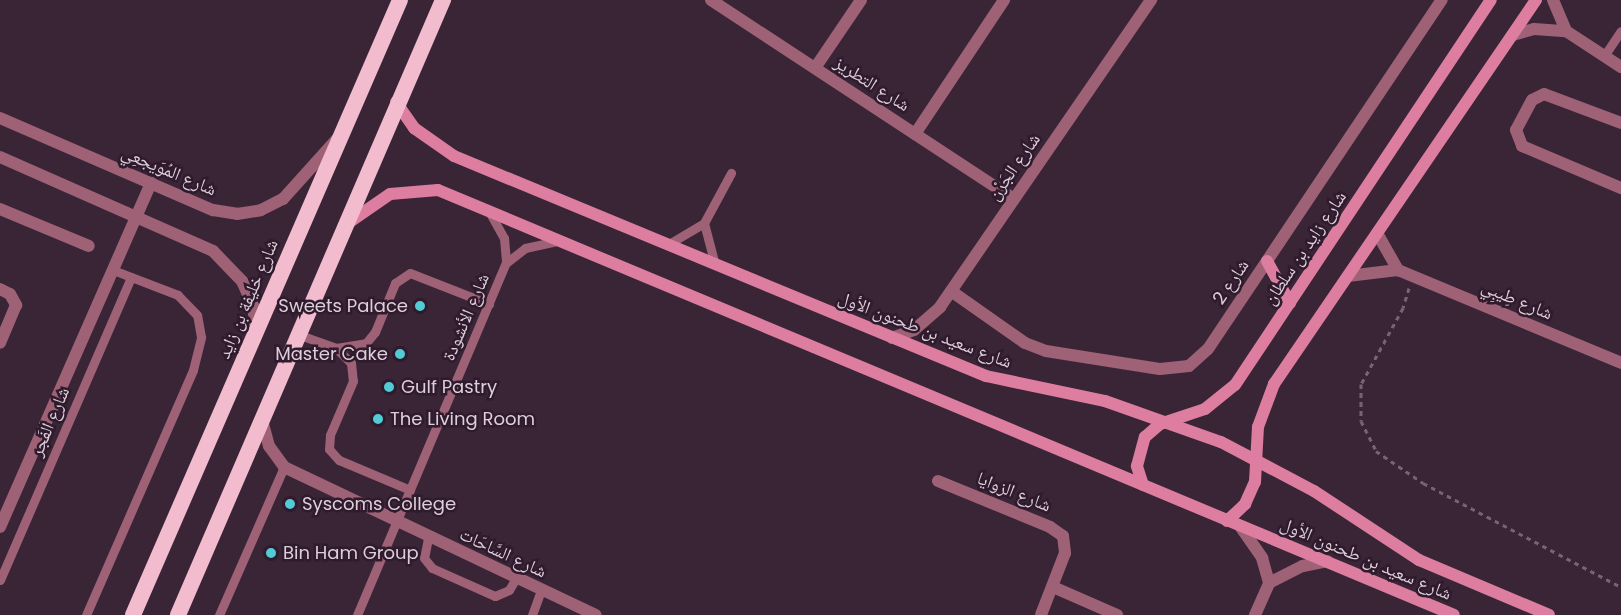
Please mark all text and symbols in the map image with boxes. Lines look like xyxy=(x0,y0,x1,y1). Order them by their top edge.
street label: شارع التطريز xyxy=(830,52,914,116)
street label: شارع الجَرْن xyxy=(983,129,1045,205)
street label: شارع المُوَيجعِي xyxy=(118,141,220,201)
street label: شارع زايد بن سلطان xyxy=(1259,187,1351,309)
street label: شارع خليفة بن زايد xyxy=(213,236,283,362)
street label: شارع 2 xyxy=(1208,255,1254,309)
street label: شارع الأنشودة xyxy=(438,270,494,364)
street label: شارع طِيبِي xyxy=(1478,275,1556,325)
street label: شارع سعيد بن طحنون الأول xyxy=(835,287,1015,373)
place label: Sweets Palace xyxy=(278,295,408,317)
marker: Sweets Palace xyxy=(413,299,427,313)
place label: Master Cake xyxy=(275,343,388,365)
marker: Master Cake xyxy=(393,347,407,361)
place label: Gulf Pastry xyxy=(401,376,497,398)
marker: Gulf Pastry xyxy=(382,380,396,394)
street label: شارع الفَجر xyxy=(26,384,74,460)
place label: The Living Room xyxy=(390,408,535,430)
marker: The Living Room xyxy=(371,412,385,426)
street label: شارع الزوايا xyxy=(974,467,1054,517)
place label: Syscoms College xyxy=(302,493,456,515)
marker: Syscoms College xyxy=(283,497,297,511)
street label: شارع سعيد بن طحنون الأول xyxy=(1277,513,1455,605)
street label: شارع السَّاحَات xyxy=(456,523,550,583)
place label: Bin Ham Group xyxy=(283,542,419,564)
marker: Bin Ham Group xyxy=(264,546,278,560)

